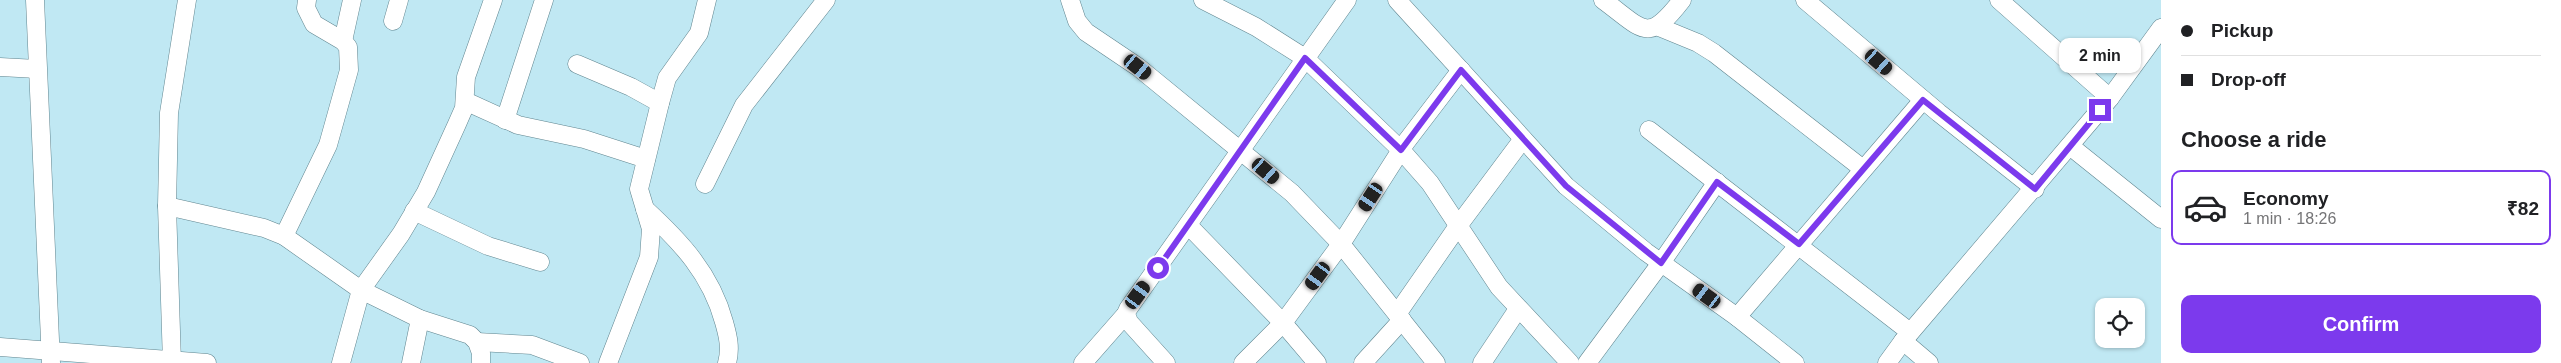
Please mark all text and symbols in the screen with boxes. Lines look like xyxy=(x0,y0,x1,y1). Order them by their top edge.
text: Pickup xyxy=(2211,20,2273,41)
callout: 2 min xyxy=(2059,38,2141,72)
car xyxy=(1862,46,1895,78)
text: 2 min xyxy=(2079,47,2121,64)
car xyxy=(1121,52,1154,82)
text: Drop-off xyxy=(2211,69,2286,90)
route end xyxy=(2089,99,2111,121)
text: Choose a ride xyxy=(2181,127,2326,152)
car xyxy=(1249,155,1282,187)
car xyxy=(1356,180,1385,214)
icon: car xyxy=(2183,185,2228,230)
text: Economy xyxy=(2243,188,2329,209)
text: ₹82 xyxy=(2507,198,2539,219)
text: 1 min · 18:26 xyxy=(2243,210,2336,227)
route start xyxy=(1147,257,1169,279)
car xyxy=(1303,259,1332,293)
car xyxy=(1123,278,1152,312)
car xyxy=(1690,281,1723,311)
button: Confirm xyxy=(2181,295,2541,353)
map controls xyxy=(2095,298,2145,348)
button: locate xyxy=(2095,298,2145,348)

